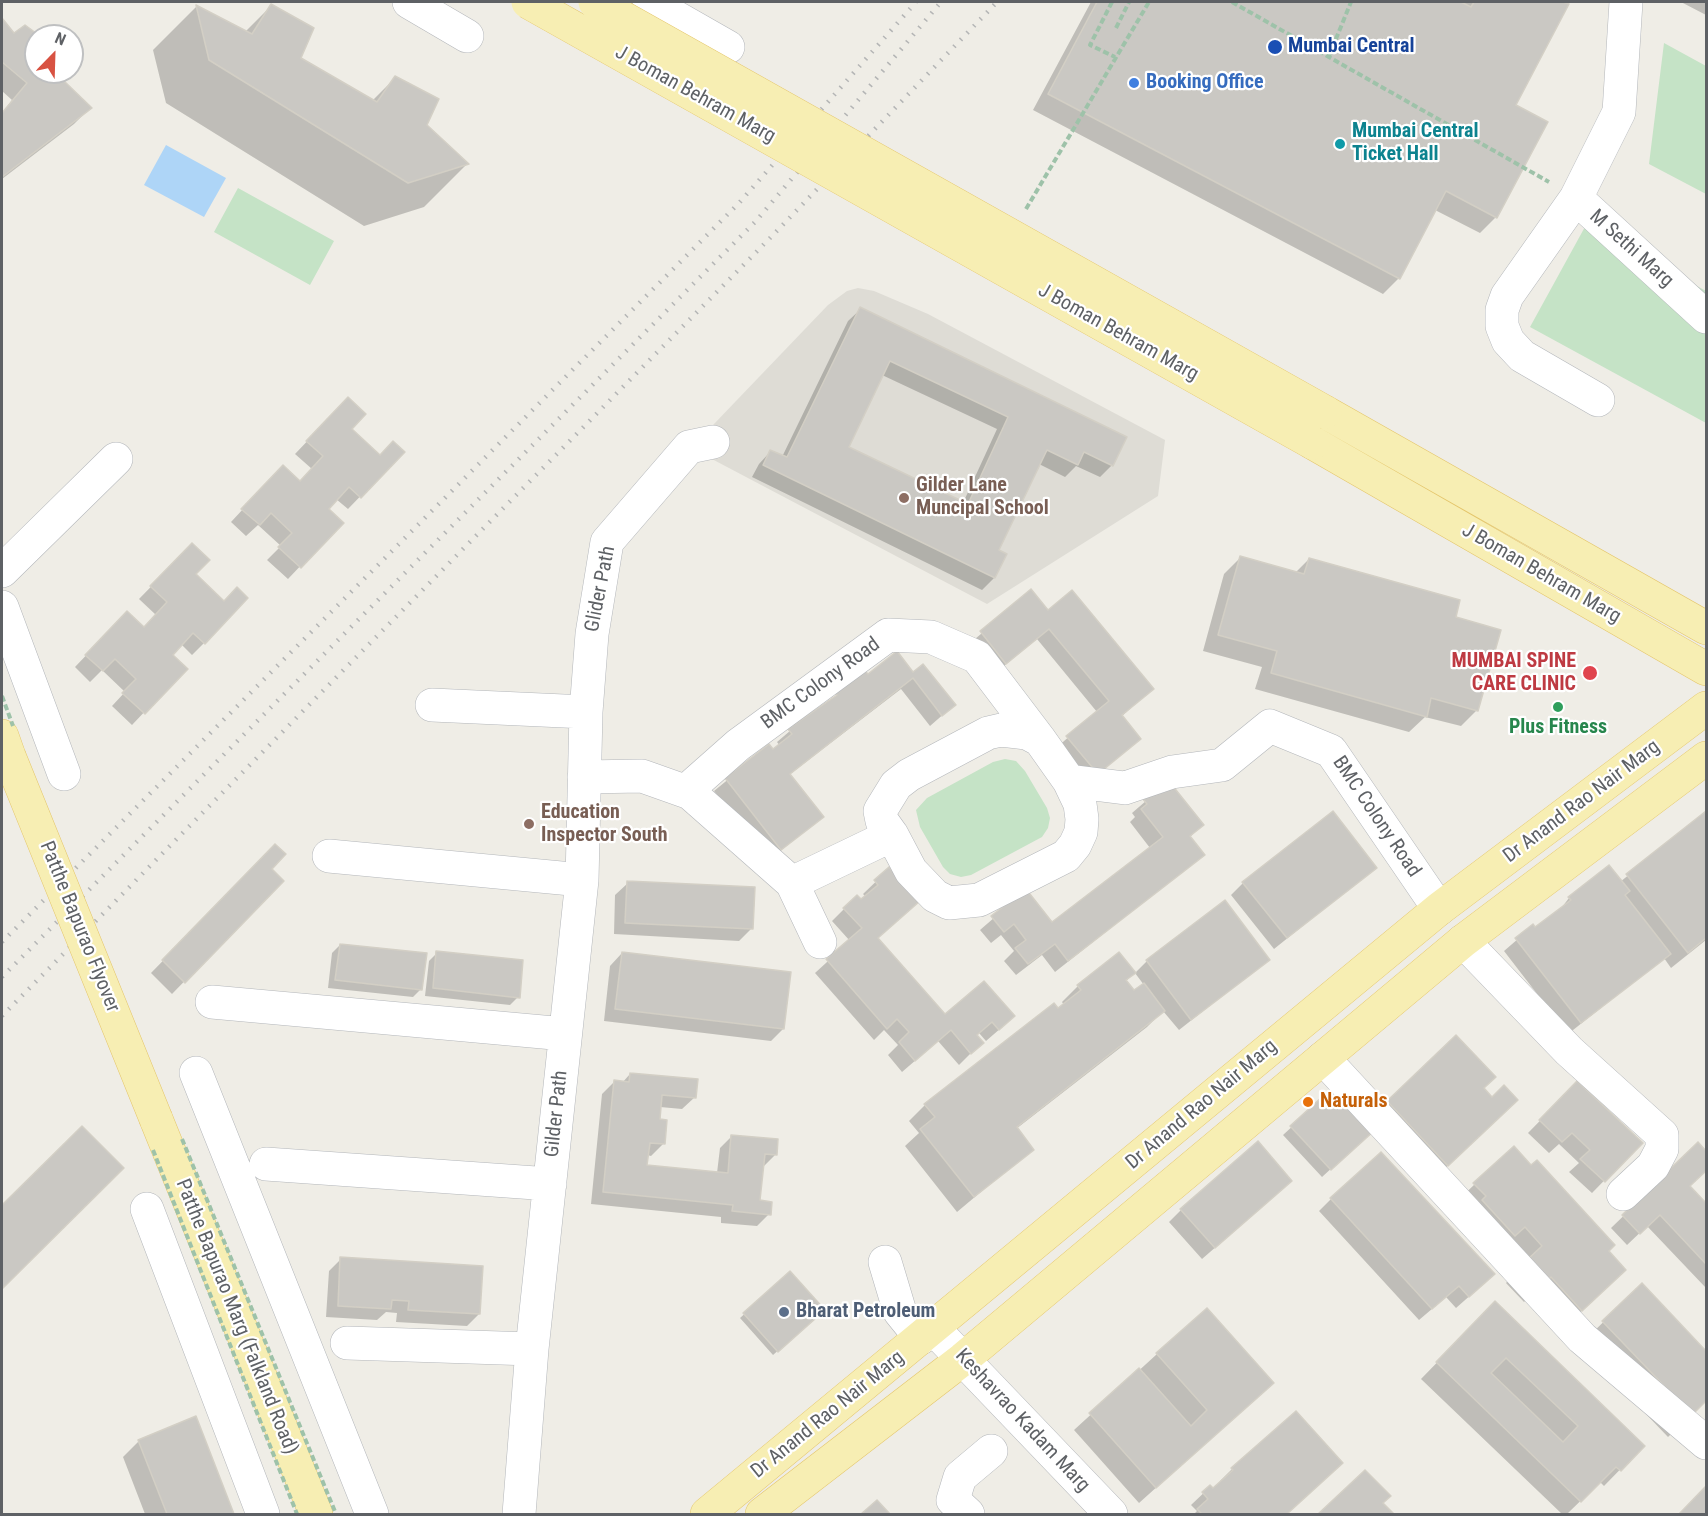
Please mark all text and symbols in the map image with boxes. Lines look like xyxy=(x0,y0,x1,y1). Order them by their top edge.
north arrow xyxy=(24,24,84,84)
text: N xyxy=(52,28,69,49)
place label: Mumbai Central xyxy=(1288,35,1415,59)
marker: Mumbai Central xyxy=(1266,38,1284,56)
street label: J Boman Behram Marg xyxy=(611,41,779,149)
place label: Booking Office xyxy=(1146,71,1263,95)
marker: Booking Office xyxy=(1127,76,1141,90)
place label: Mumbai Central Ticket Hall xyxy=(1352,120,1479,167)
marker: Mumbai Central Ticket Hall xyxy=(1333,137,1347,151)
street label: M Sethi Marg xyxy=(1584,205,1678,293)
street label: J Boman Behram Marg xyxy=(1034,279,1202,387)
place label: Gilder Lane Muncipal School xyxy=(916,474,1049,521)
marker: Gilder Lane Muncipal School xyxy=(897,491,911,505)
street label: J Boman Behram Marg xyxy=(1457,519,1625,629)
street label: Glider Path xyxy=(581,544,621,634)
street label: BMC Colony Road xyxy=(757,633,885,735)
place label: MUMBAI SPINE CARE CLINIC xyxy=(1451,650,1576,697)
marker: MUMBAI SPINE CARE CLINIC xyxy=(1581,664,1599,682)
marker: Plus Fitness xyxy=(1551,700,1565,714)
place label: Plus Fitness xyxy=(1509,716,1607,740)
street label: Dr Anand Rao Nair Marg xyxy=(1499,735,1665,869)
street label: BMC Colony Road xyxy=(1327,752,1425,882)
place label: Education Inspector South xyxy=(541,801,668,848)
marker: Education Inspector South xyxy=(522,817,536,831)
street label: Patthe Bapurao Flyover xyxy=(34,838,124,1016)
street label: Dr Anand Rao Nair Marg xyxy=(1122,1035,1282,1175)
street label: Gilder Path xyxy=(541,1069,573,1159)
place label: Naturals xyxy=(1320,1090,1388,1114)
marker: Naturals xyxy=(1301,1095,1315,1109)
street label: Patthe Bapurao Marg (Falkland Road) xyxy=(170,1176,302,1458)
place label: Bharat Petroleum xyxy=(796,1300,935,1324)
marker: Bharat Petroleum xyxy=(777,1305,791,1319)
street label: Keshavrao Kadam Marg xyxy=(950,1345,1094,1497)
street label: Dr Anand Rao Nair Marg xyxy=(747,1346,909,1484)

